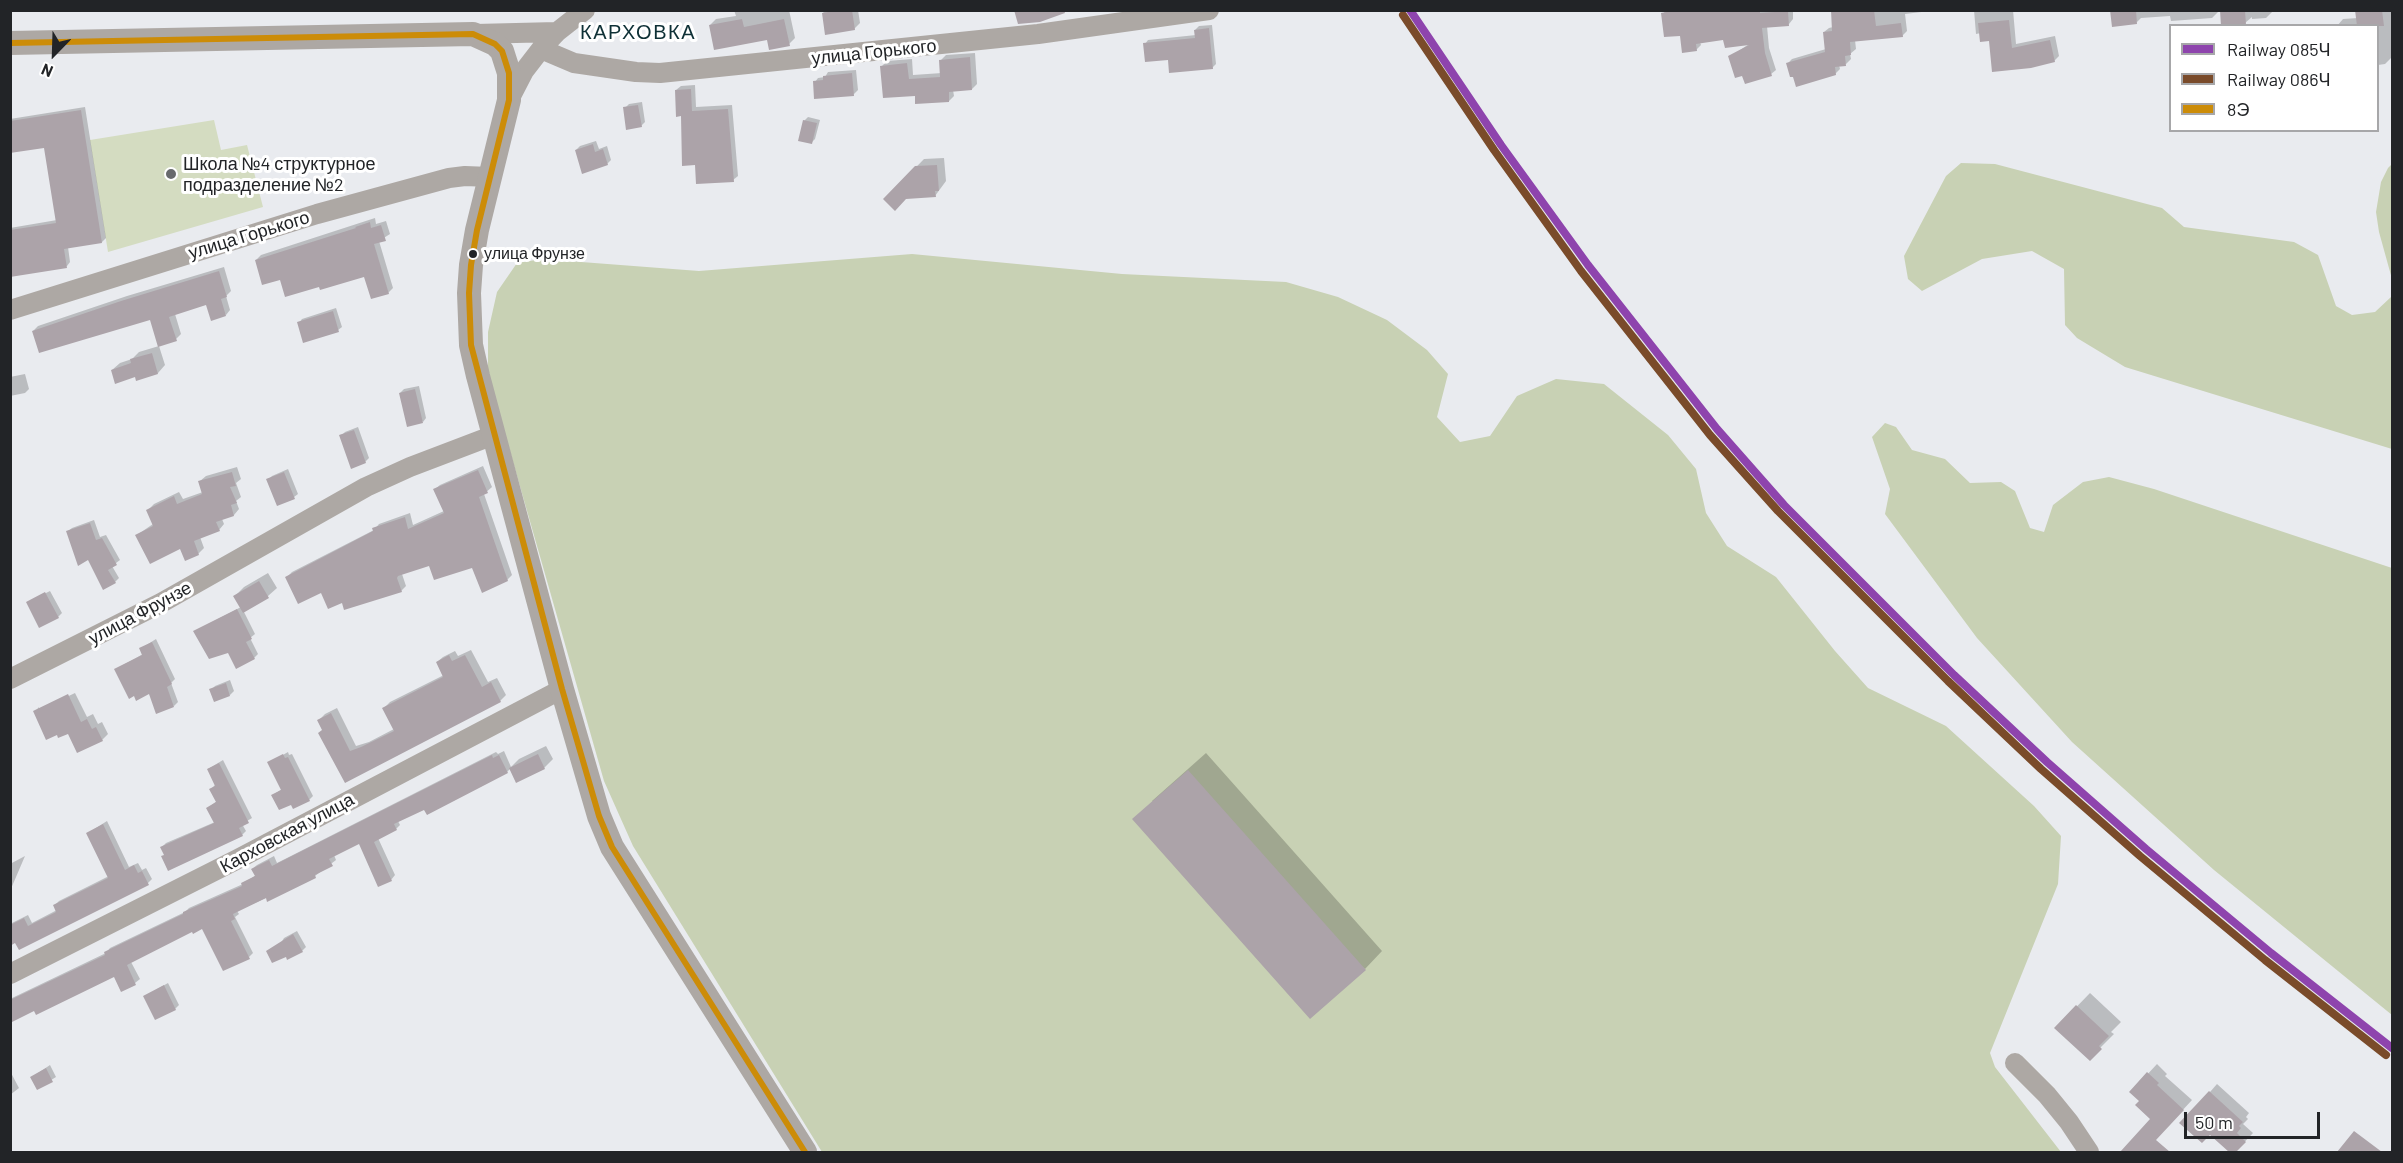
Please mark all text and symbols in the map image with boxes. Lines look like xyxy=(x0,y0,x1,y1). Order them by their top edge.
district label: КАРХОВКА xyxy=(580,20,696,44)
north arrow xyxy=(24,24,84,84)
legend xyxy=(2169,24,2379,132)
street label: улица Горького xyxy=(811,35,937,69)
text: Railway 085Ч xyxy=(2227,38,2331,60)
text: N xyxy=(38,60,55,82)
text: Railway 086Ч xyxy=(2227,68,2331,90)
text: 8Э xyxy=(2227,98,2249,120)
place label: Школа №4 структурное подразделение №2 xyxy=(183,153,375,195)
marker: Школа №4 структурное подразделение №2 xyxy=(164,167,178,181)
street label: улица Горького xyxy=(186,206,312,264)
place label: улица Фрунзе xyxy=(484,244,585,264)
marker: улица Фрунзе xyxy=(467,248,479,260)
street label: улица Фрунзе xyxy=(85,577,195,649)
street label: Карховская улица xyxy=(216,789,358,877)
scale bar xyxy=(2187,1100,2324,1138)
text: 50 m xyxy=(2195,1111,2233,1133)

